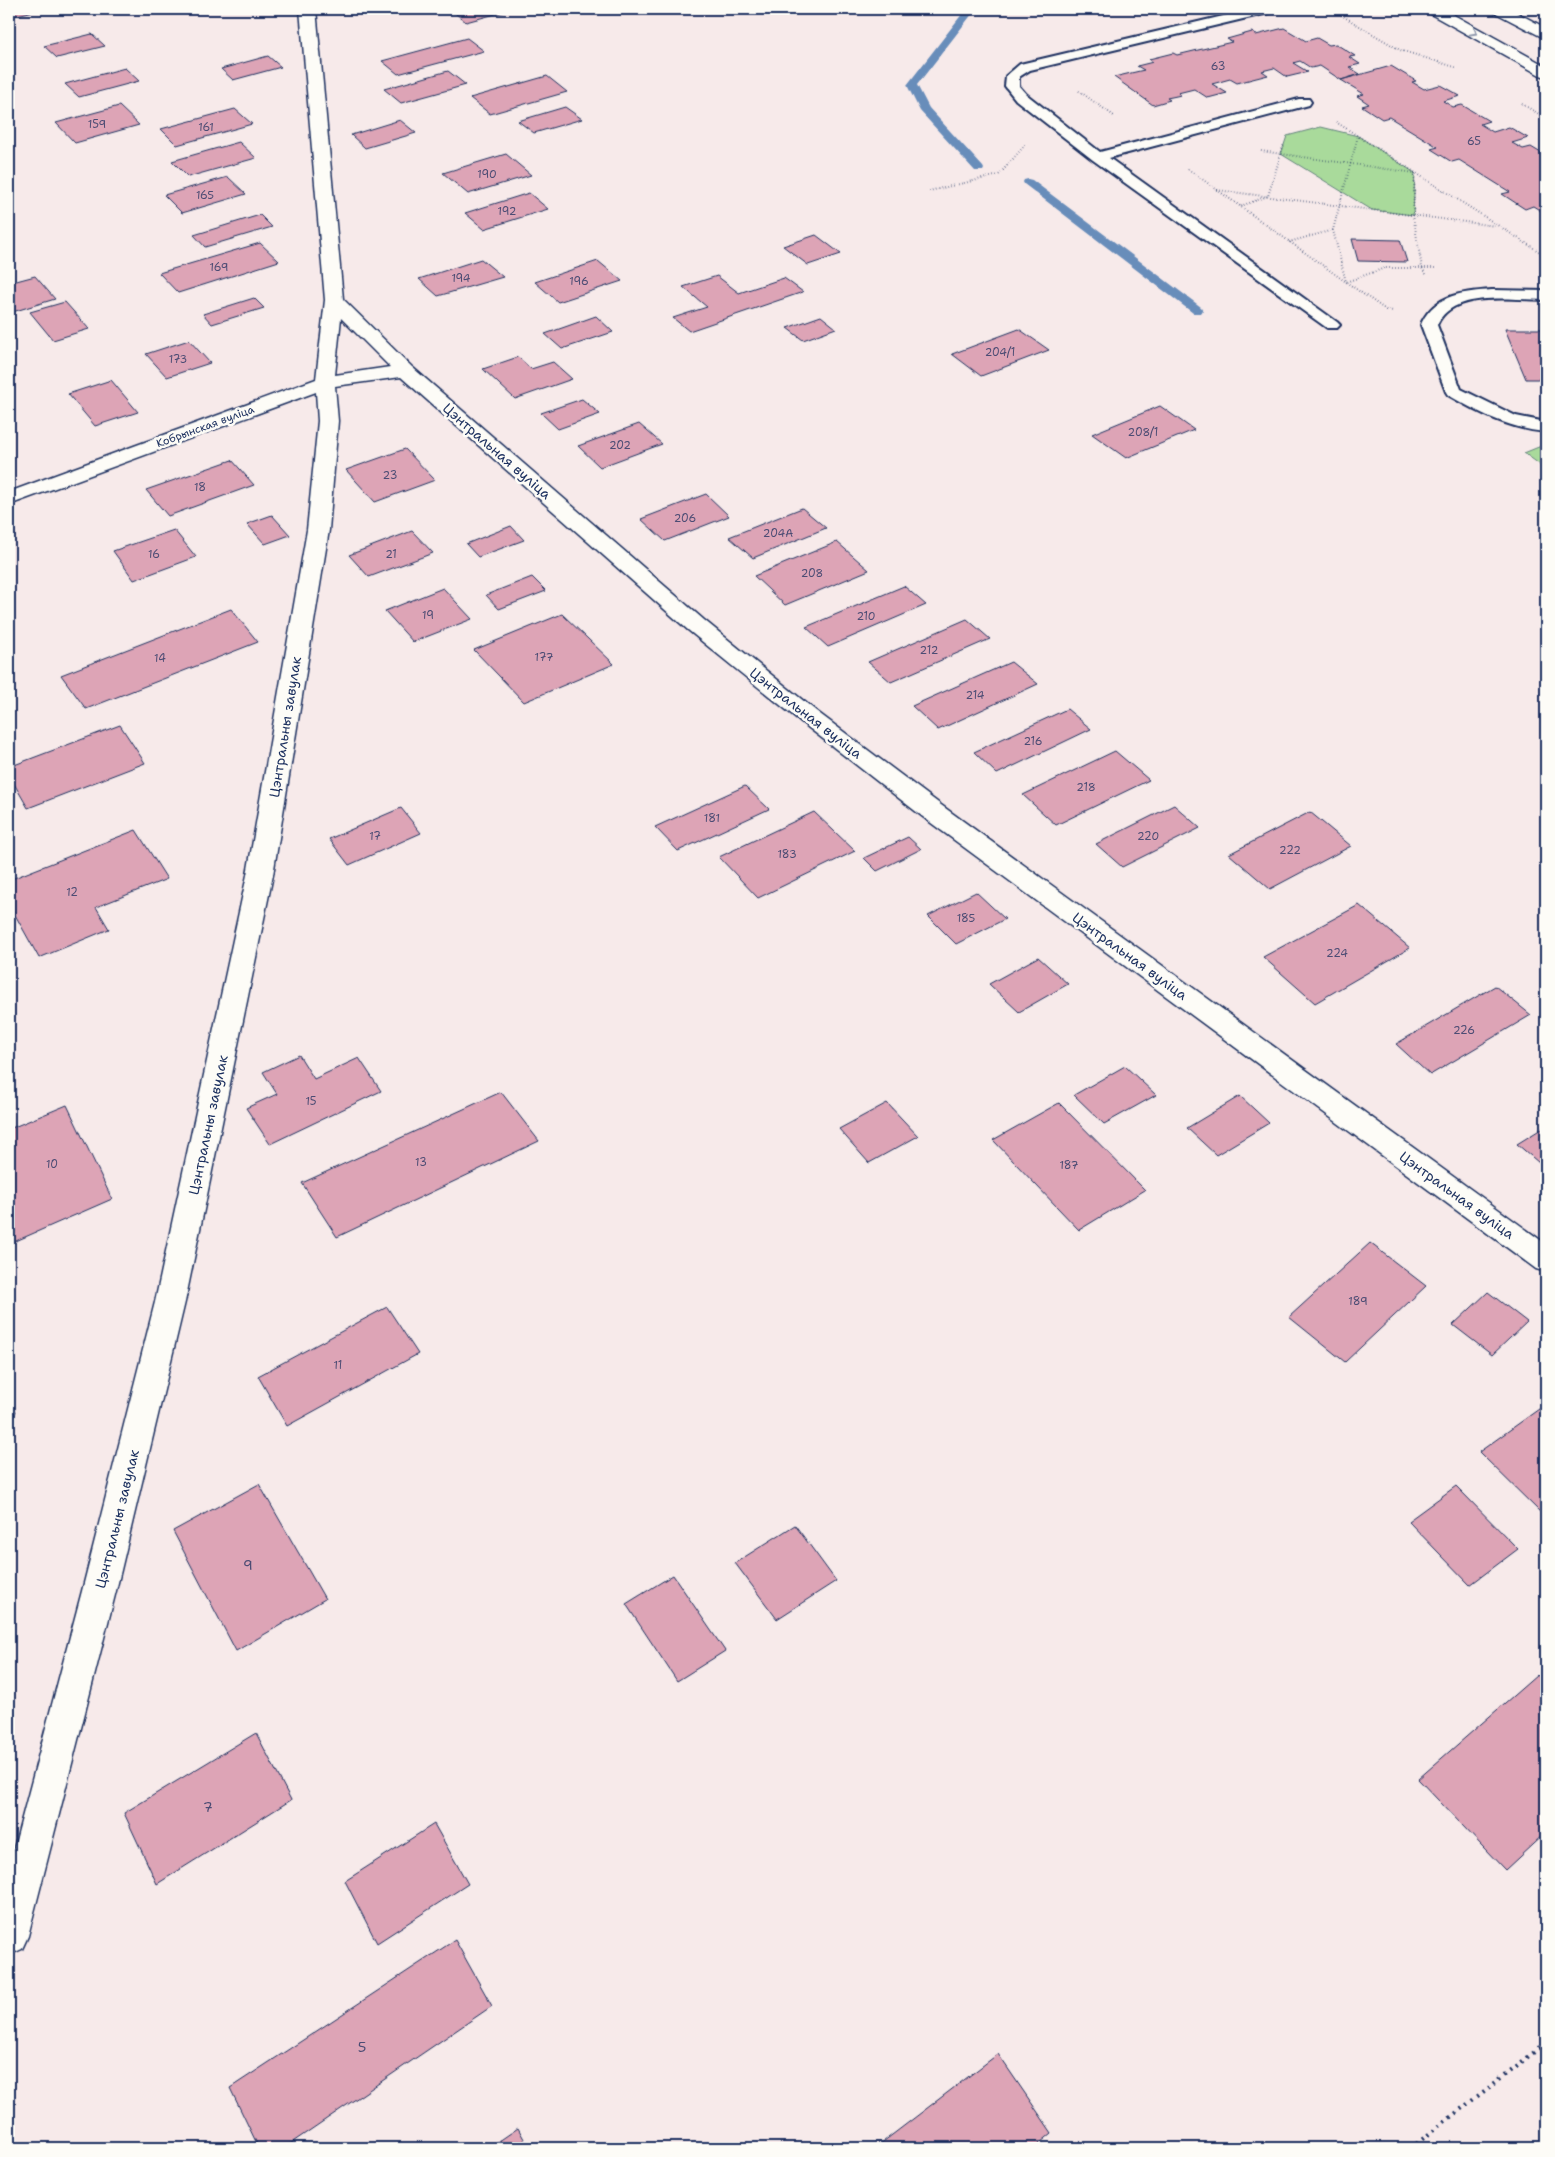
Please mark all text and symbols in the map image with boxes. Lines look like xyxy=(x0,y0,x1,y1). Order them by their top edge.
one-way arrow xyxy=(1469,26,1478,36)
house number: 63 xyxy=(1211,59,1225,74)
house number: 159 xyxy=(88,117,106,132)
house number: 161 xyxy=(198,120,214,135)
house number: 65 xyxy=(1467,134,1481,149)
house number: 190 xyxy=(477,167,497,182)
house number: 165 xyxy=(196,188,214,203)
house number: 192 xyxy=(497,204,517,219)
house number: 169 xyxy=(210,260,228,275)
house number: 194 xyxy=(451,271,471,286)
house number: 196 xyxy=(569,274,589,289)
house number: 204/1 xyxy=(985,345,1015,360)
house number: 173 xyxy=(169,352,187,367)
street label: Цэнтральная вуліца xyxy=(439,399,555,503)
street label: Кобрынская вуліца xyxy=(154,402,256,451)
house number: 208/1 xyxy=(1128,425,1158,440)
house number: 202 xyxy=(609,438,631,453)
house number: 23 xyxy=(383,468,397,483)
house number: 18 xyxy=(194,480,206,495)
house number: 206 xyxy=(674,511,696,526)
house number: 204А xyxy=(763,526,793,541)
house number: 16 xyxy=(148,547,160,562)
house number: 21 xyxy=(385,547,397,562)
house number: 208 xyxy=(801,566,823,581)
house number: 19 xyxy=(422,608,434,623)
house number: 210 xyxy=(856,609,876,624)
house number: 212 xyxy=(920,643,938,658)
house number: 177 xyxy=(535,650,554,665)
house number: 14 xyxy=(154,651,166,666)
street label: Цэнтральны завулак xyxy=(265,655,305,799)
street label: Цэнтральная вуліца xyxy=(746,663,866,763)
house number: 214 xyxy=(966,688,985,703)
house number: 216 xyxy=(1023,734,1043,749)
house number: 218 xyxy=(1076,780,1096,795)
house number: 181 xyxy=(704,811,720,826)
house number: 17 xyxy=(369,829,381,844)
house number: 220 xyxy=(1137,829,1159,844)
house number: 222 xyxy=(1279,843,1301,858)
house number: 183 xyxy=(777,847,797,862)
house number: 12 xyxy=(66,885,78,900)
street label: Цэнтральная вуліца xyxy=(1069,908,1191,1004)
house number: 185 xyxy=(957,911,976,926)
house number: 224 xyxy=(1326,946,1348,961)
house number: 226 xyxy=(1453,1023,1475,1038)
street label: Цэнтральны завулак xyxy=(184,1053,232,1197)
house number: 15 xyxy=(305,1094,317,1109)
street label: Цэнтральная вуліца xyxy=(1396,1147,1518,1243)
house number: 13 xyxy=(415,1155,427,1170)
house number: 10 xyxy=(46,1157,58,1172)
house number: 187 xyxy=(1059,1158,1079,1173)
house number: 189 xyxy=(1348,1294,1368,1309)
house number: 11 xyxy=(334,1358,342,1373)
street label: Цэнтральны завулак xyxy=(91,1447,143,1590)
house number: 9 xyxy=(243,1556,253,1574)
house number: 7 xyxy=(203,1798,213,1816)
house number: 5 xyxy=(358,2038,366,2056)

